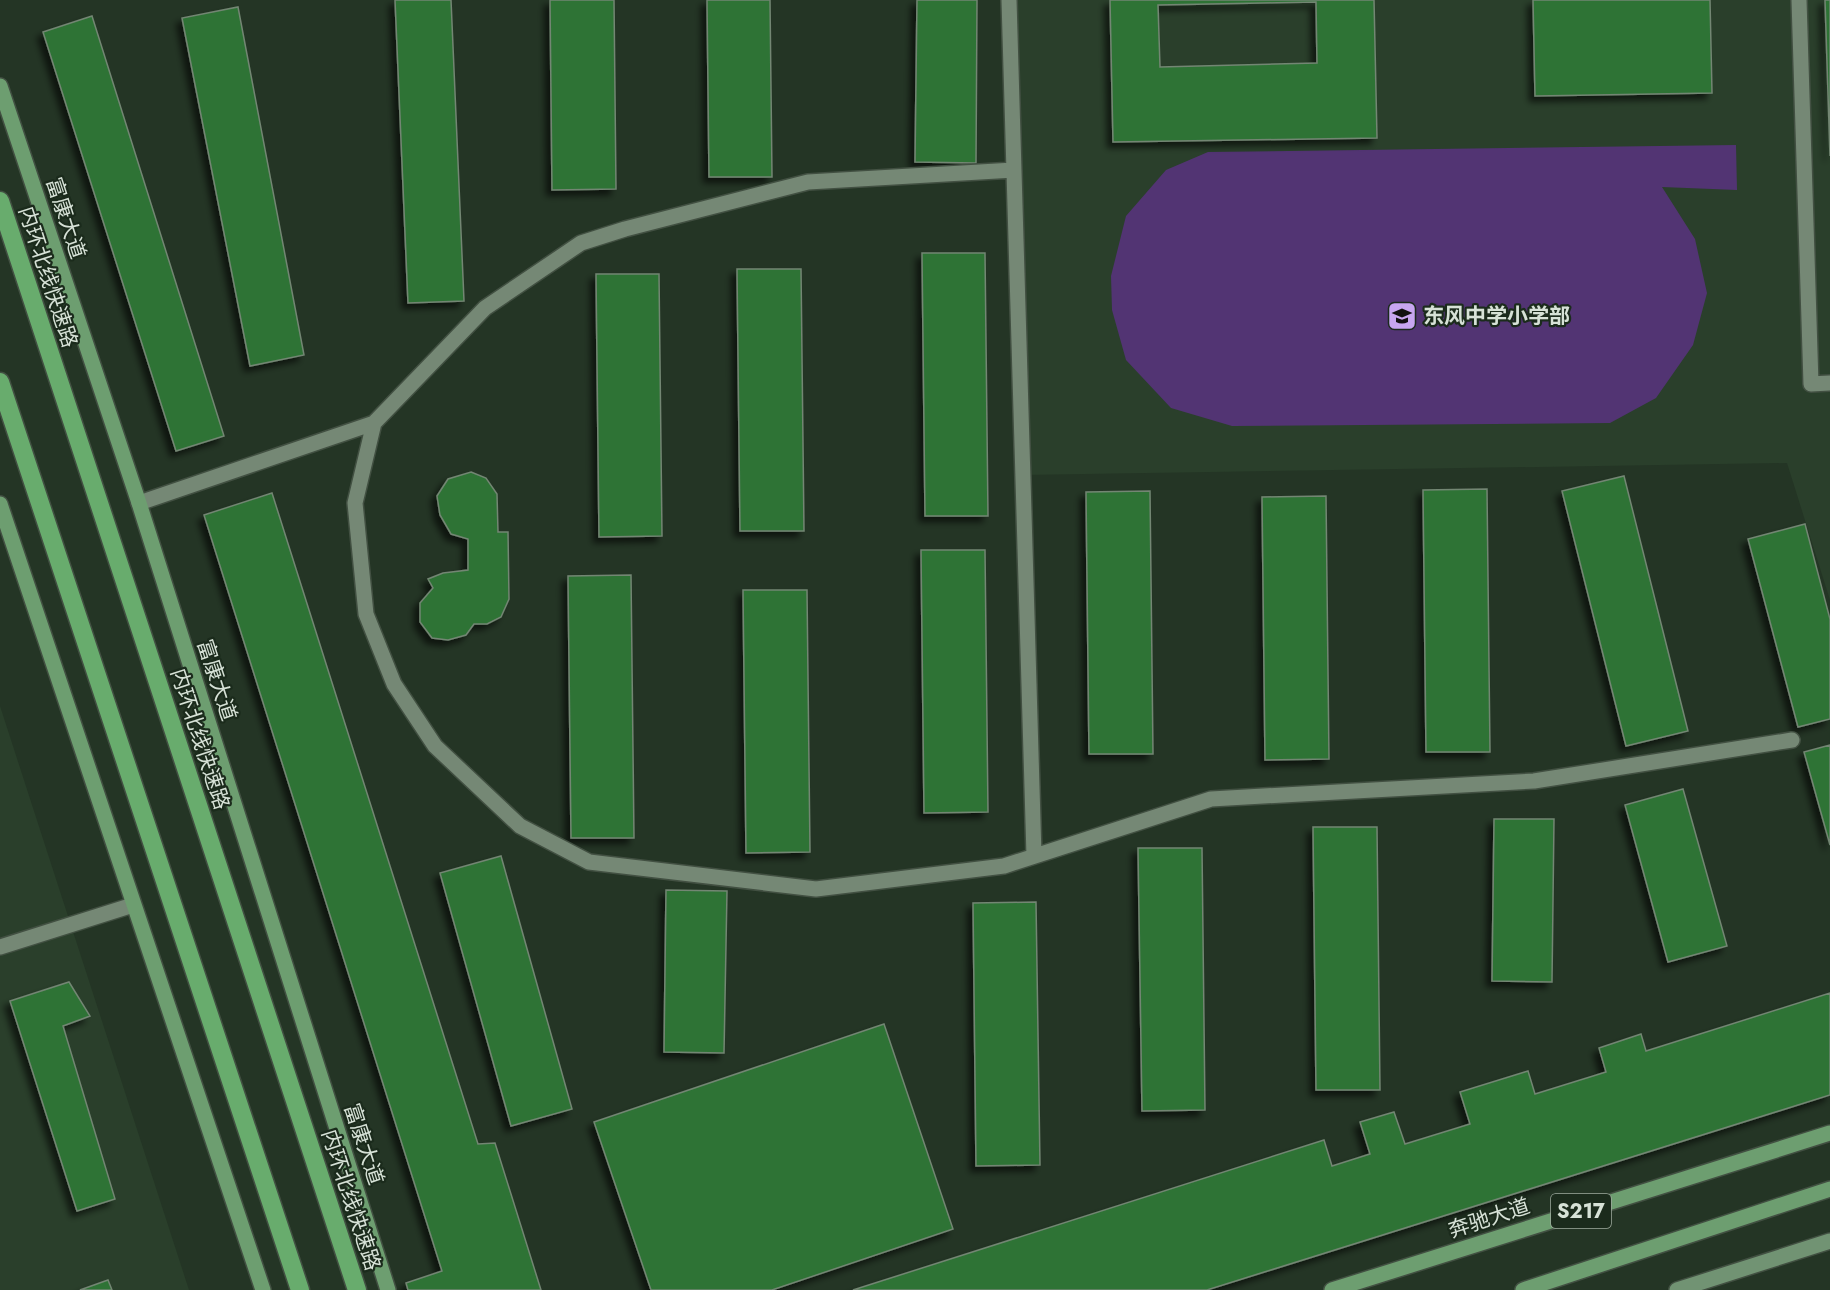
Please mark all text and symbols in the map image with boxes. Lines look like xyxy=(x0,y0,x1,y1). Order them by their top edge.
street label: 富康大道 xyxy=(39,173,93,263)
street label: 内环北线快速路 xyxy=(11,202,85,352)
school or university icon: 东风中学小学部 xyxy=(1386,300,1418,332)
place label: 东风中学小学部 xyxy=(1423,301,1570,331)
street label: 富康大道 xyxy=(190,635,244,725)
street label: 内环北线快速路 xyxy=(163,664,237,814)
street label: 富康大道 xyxy=(337,1099,391,1189)
street label: 内环北线快速路 xyxy=(314,1125,388,1275)
street label: 奔驰大道 xyxy=(1444,1191,1534,1245)
road number: S217 xyxy=(1551,1194,1611,1228)

